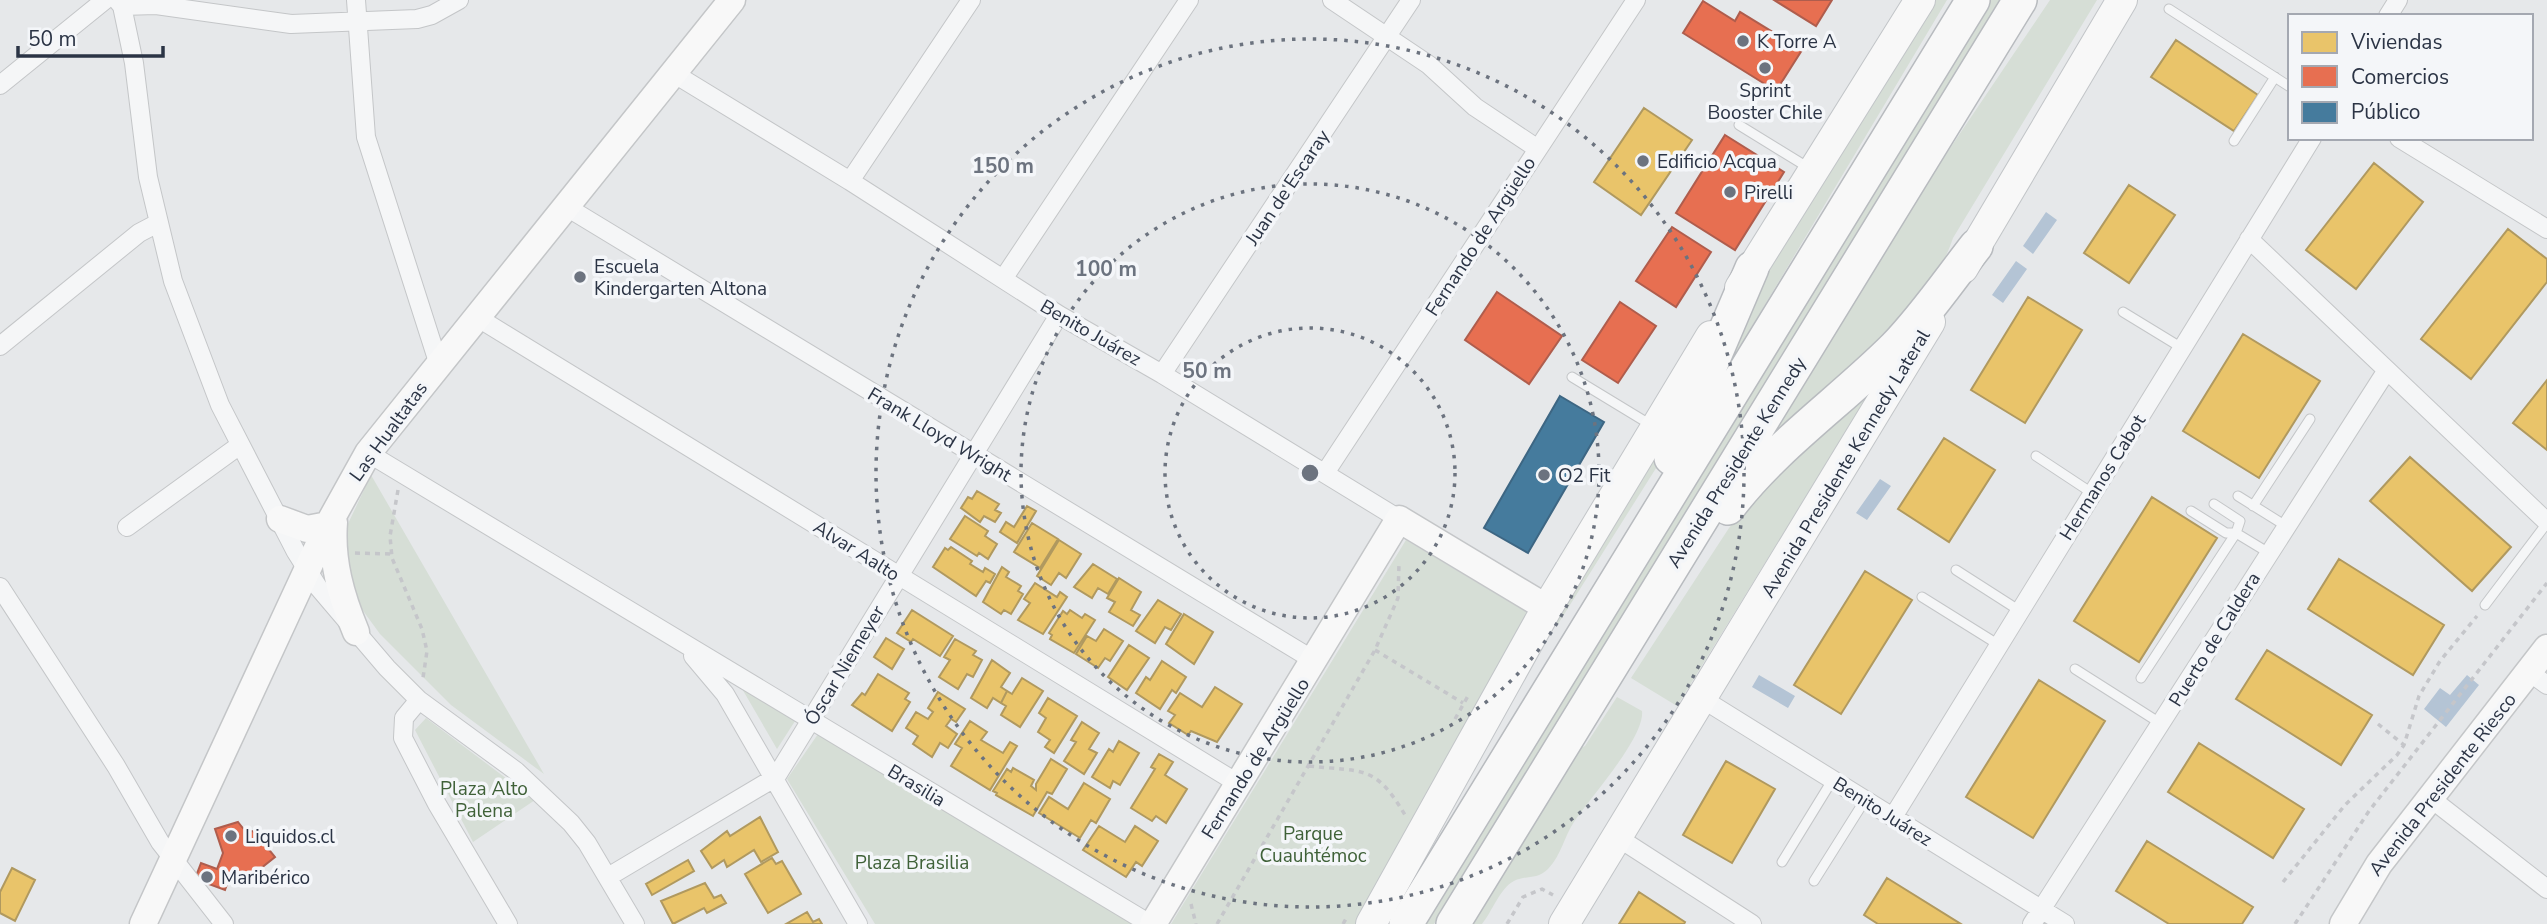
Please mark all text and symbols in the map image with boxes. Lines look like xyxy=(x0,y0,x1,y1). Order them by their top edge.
scale bar xyxy=(18,14,163,58)
legend xyxy=(2288,14,2533,140)
text: 50 m xyxy=(28,25,77,53)
text: Viviendas xyxy=(2350,28,2443,56)
place label: K Torre A xyxy=(1757,29,1837,55)
marker: K Torre A xyxy=(1735,33,1751,49)
marker: Sprint Booster Chile xyxy=(1757,60,1773,76)
text: Comercios xyxy=(2351,63,2449,91)
place label: Sprint Booster Chile xyxy=(1708,78,1823,126)
text: Público xyxy=(2351,98,2420,126)
street label: Juan de Escaray xyxy=(1239,125,1336,251)
place label: Edificio Acqua xyxy=(1657,149,1777,175)
text: 150 m xyxy=(972,152,1034,180)
street label: Fernando de Argüello xyxy=(1419,152,1542,321)
marker: Edificio Acqua xyxy=(1635,153,1651,169)
place label: Pirelli xyxy=(1744,180,1793,206)
marker: Pirelli xyxy=(1722,184,1738,200)
place label: Escuela Kindergarten Altona xyxy=(594,254,767,302)
text: 100 m xyxy=(1075,255,1137,283)
marker: Escuela Kindergarten Altona xyxy=(572,269,588,285)
street label: Benito Juárez xyxy=(1035,293,1146,372)
street label: Avenida Presidente Kennedy Lateral xyxy=(1755,324,1937,603)
street label: Avenida Presidente Kennedy xyxy=(1661,352,1813,573)
text: 50 m xyxy=(1182,357,1232,385)
street label: Las Hualtatas xyxy=(344,376,434,487)
street label: Frank Lloyd Wright xyxy=(863,382,1017,488)
street label: Hermanos Cabot xyxy=(2054,409,2152,545)
centre of rings xyxy=(1298,461,1322,485)
place label: O2 Fit xyxy=(1558,463,1611,489)
marker: O2 Fit xyxy=(1536,467,1552,483)
street label: Alvar Aalto xyxy=(808,514,905,588)
street label: Puerto de Caldera xyxy=(2163,567,2267,712)
street label: Óscar Niemeyer xyxy=(799,601,891,730)
street label: Fernando de Argüello xyxy=(1196,673,1316,844)
street label: Avenida Presidente Riesco xyxy=(2363,688,2522,881)
street label: Brasilia xyxy=(883,758,950,813)
street label: Benito Juárez xyxy=(1828,771,1937,853)
park label: Plaza Alto Palena xyxy=(440,776,528,824)
park label: Parque Cuauhtémoc xyxy=(1259,821,1367,869)
place label: Liquidos.cl xyxy=(245,824,335,850)
marker: Liquidos.cl xyxy=(223,828,239,844)
park label: Plaza Brasilia xyxy=(855,850,969,876)
place label: Maribérico xyxy=(221,865,310,891)
marker: Maribérico xyxy=(199,869,215,885)

